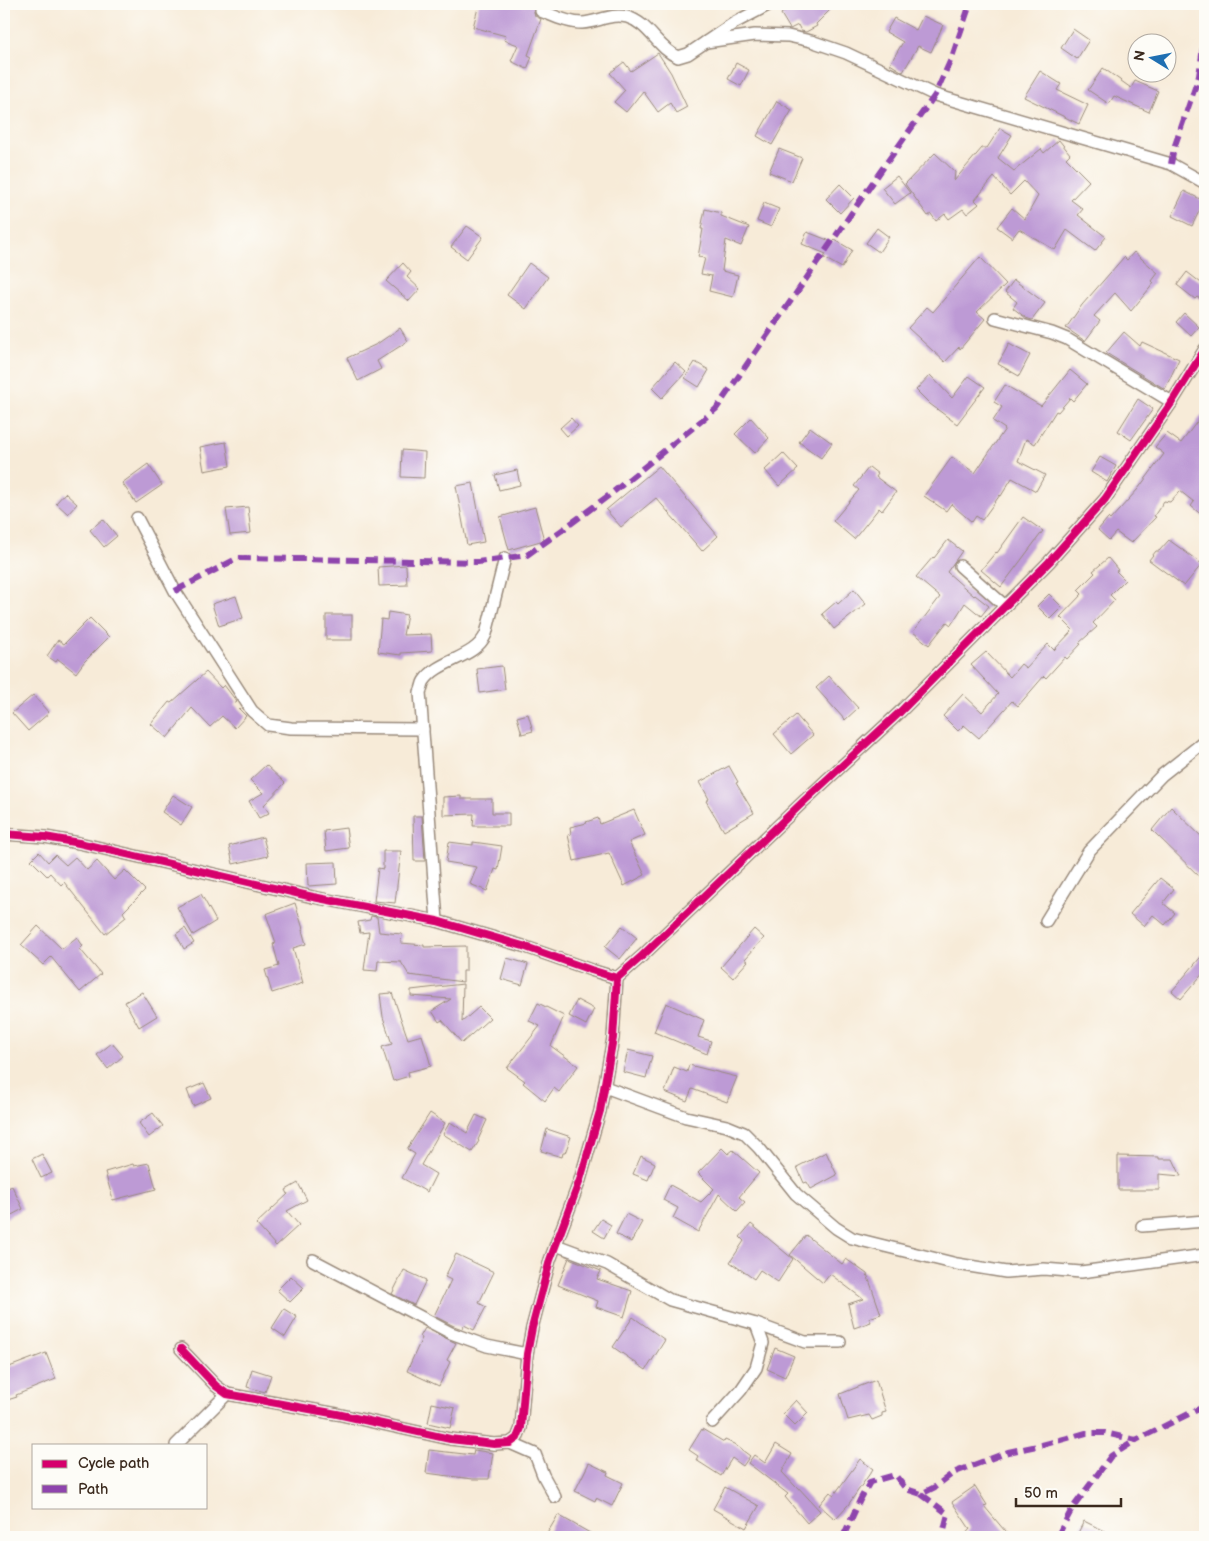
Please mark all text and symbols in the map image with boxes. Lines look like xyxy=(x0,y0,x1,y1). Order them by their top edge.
north arrow xyxy=(1126,32,1176,82)
text: N xyxy=(1130,49,1149,62)
legend xyxy=(32,1444,208,1508)
text: Cycle path xyxy=(78,1454,149,1473)
scale bar xyxy=(1016,1476,1122,1508)
text: Path xyxy=(78,1480,108,1499)
text: 50 m xyxy=(1024,1484,1058,1503)

